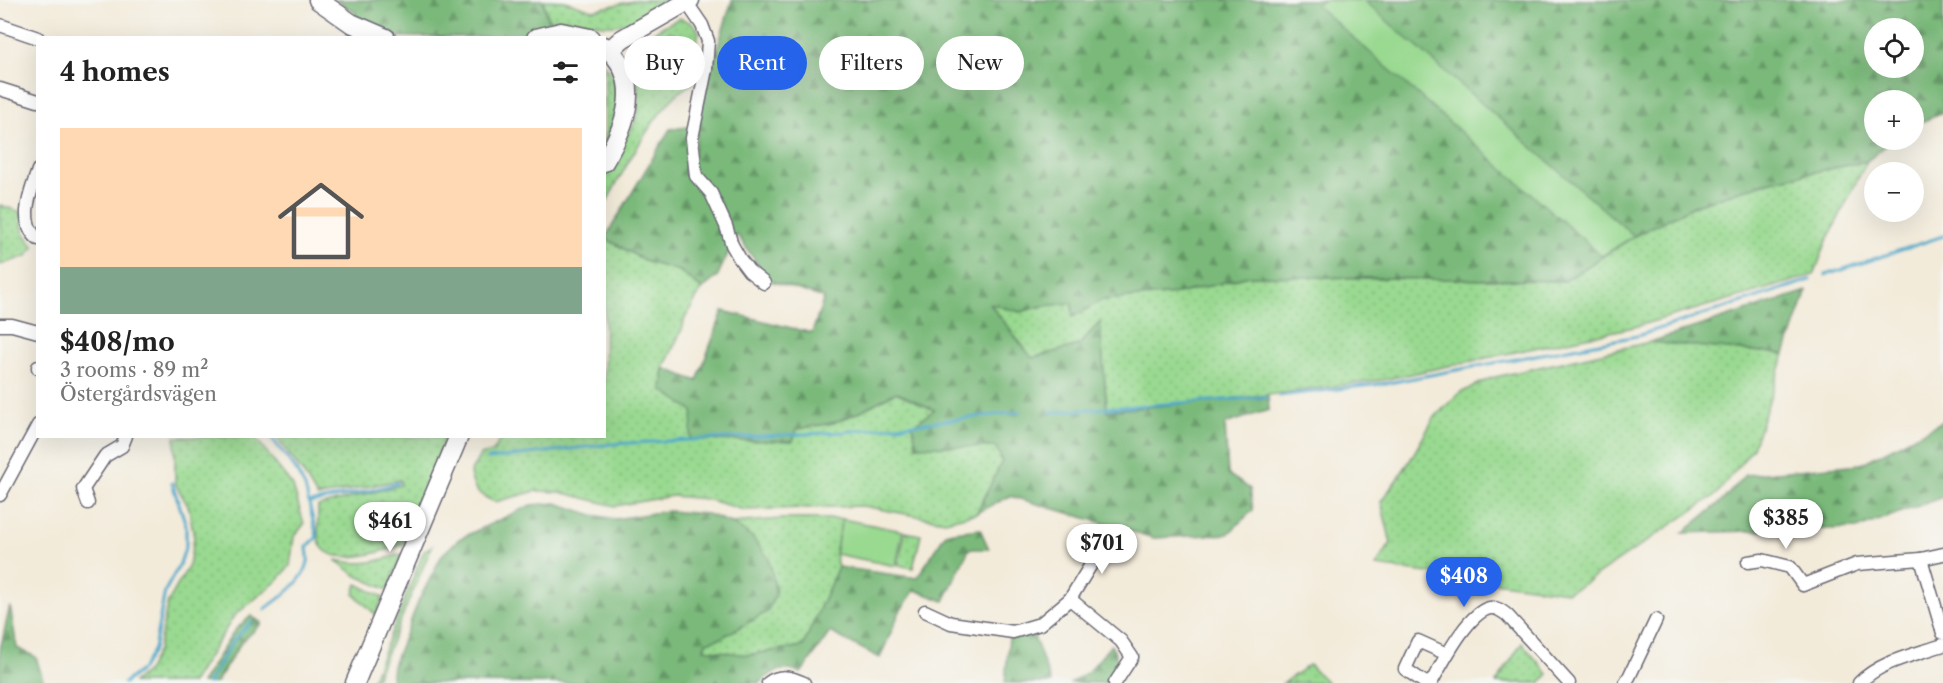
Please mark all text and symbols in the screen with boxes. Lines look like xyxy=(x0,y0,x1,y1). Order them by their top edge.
map controls xyxy=(1864,18,1924,222)
button: locate xyxy=(1864,18,1924,78)
chip: Buy xyxy=(624,36,705,90)
chip: Rent xyxy=(717,36,807,90)
chip: Filters xyxy=(819,36,924,90)
chip: New xyxy=(936,36,1024,90)
text: 4 homes xyxy=(60,56,170,88)
icon: filters xyxy=(549,56,582,89)
button: + xyxy=(1864,90,1924,150)
button: − xyxy=(1864,162,1924,222)
icon: home xyxy=(267,167,375,275)
text: $408/mo xyxy=(60,326,175,358)
text: 3 rooms · 89 m² xyxy=(60,358,208,382)
text: Östergårdsvägen xyxy=(60,382,217,406)
pin: $385 xyxy=(1750,499,1822,550)
pin: $461 xyxy=(354,502,426,553)
text: $385 xyxy=(1763,506,1809,530)
text: $461 xyxy=(368,509,412,533)
pin: $701 xyxy=(1066,524,1138,575)
text: $701 xyxy=(1080,531,1124,555)
pin: $408 xyxy=(1428,557,1500,608)
text: $408 xyxy=(1440,564,1488,588)

